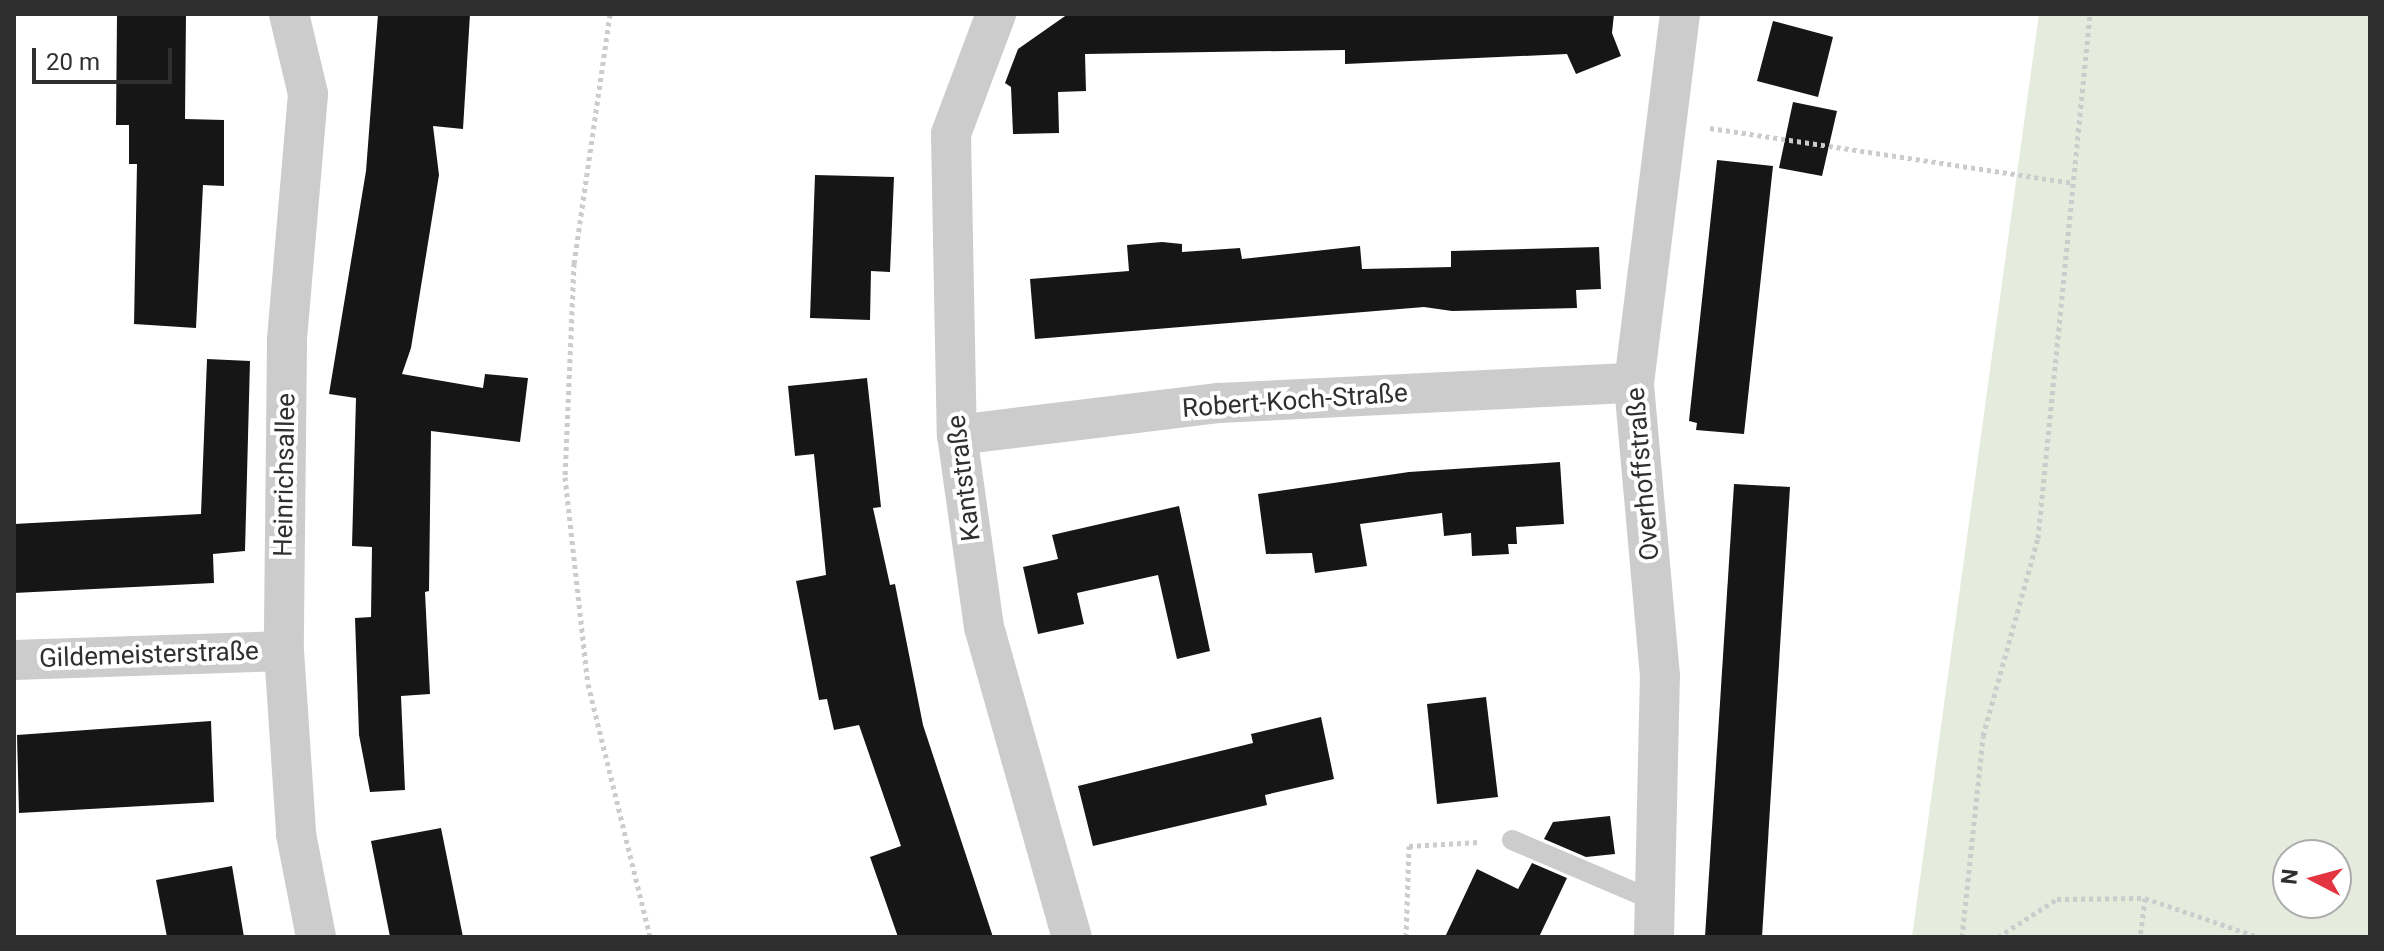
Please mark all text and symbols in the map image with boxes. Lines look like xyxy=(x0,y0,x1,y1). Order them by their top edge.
scale bar xyxy=(36,32,176,82)
text: 20 m xyxy=(46,48,100,76)
street label: Robert-Koch-Straße xyxy=(1181,378,1409,424)
street label: Overhoffstraße xyxy=(1620,386,1666,562)
street label: Heinrichsallee xyxy=(268,393,302,557)
street label: Kantstraße xyxy=(941,413,987,543)
street label: Gildemeisterstraße xyxy=(39,636,259,674)
north arrow xyxy=(2272,839,2352,919)
text: N xyxy=(2276,868,2303,886)

